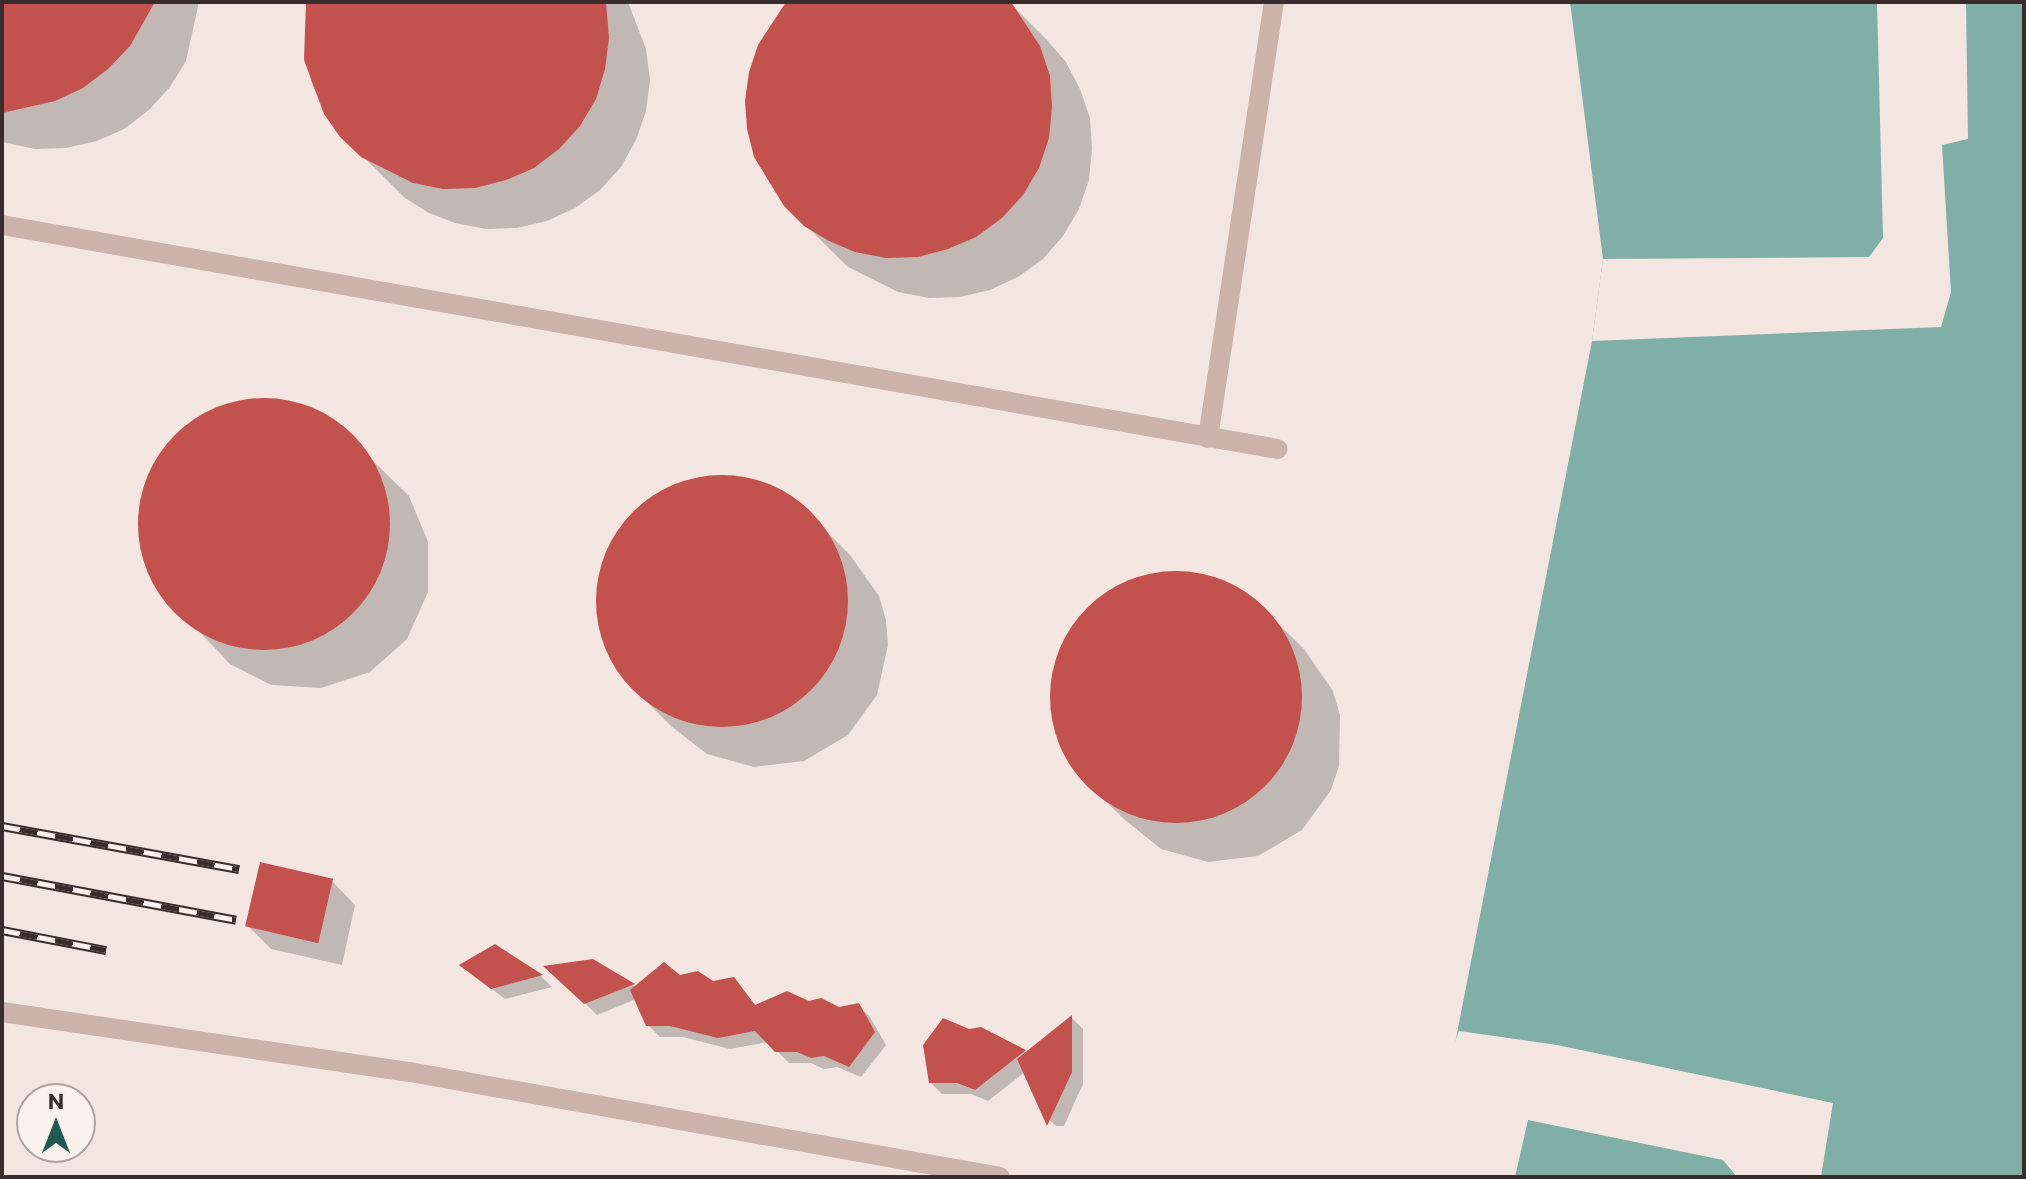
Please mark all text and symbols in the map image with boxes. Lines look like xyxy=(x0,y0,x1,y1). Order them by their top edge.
north arrow xyxy=(16,1083,96,1163)
text: N xyxy=(48,1087,64,1114)

